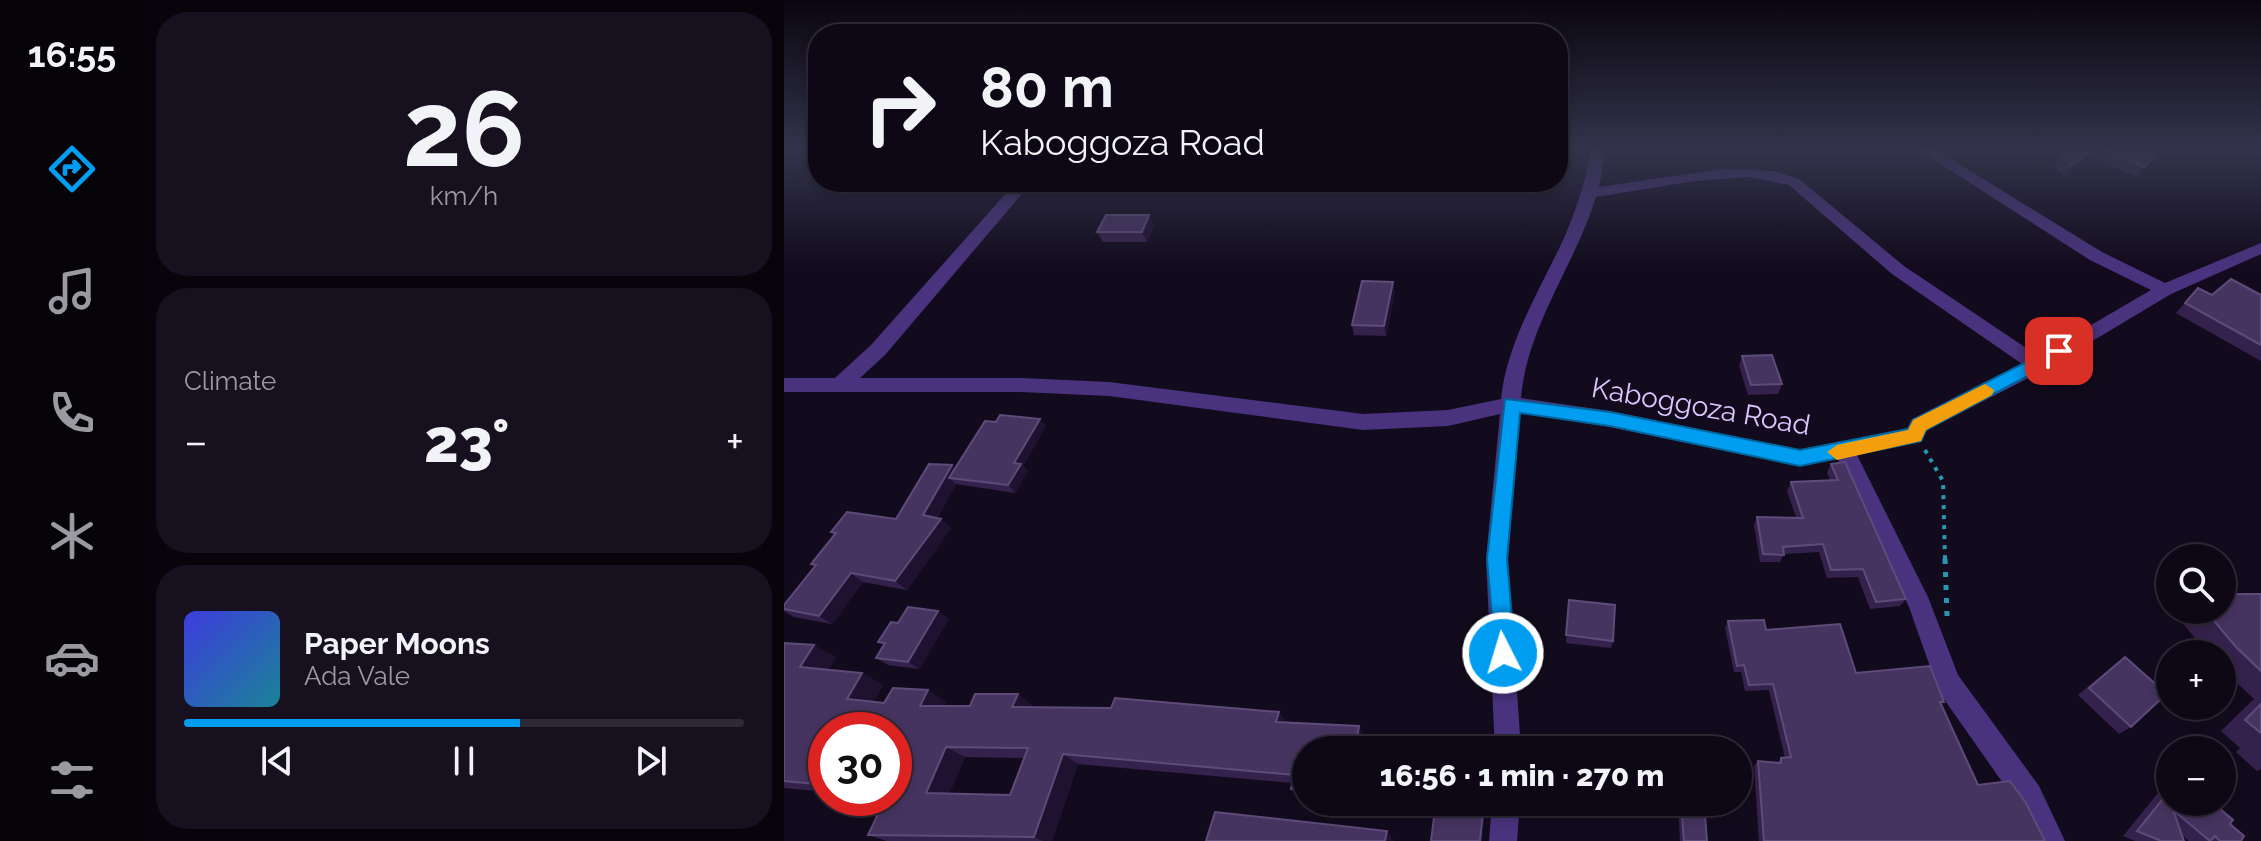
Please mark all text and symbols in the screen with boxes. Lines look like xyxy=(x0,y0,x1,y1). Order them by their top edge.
text: 16:55 xyxy=(28,33,116,75)
text: 80 m xyxy=(980,54,1114,120)
icon: right xyxy=(848,56,952,160)
text: 26 xyxy=(403,68,525,190)
text: Kaboggoza Road xyxy=(980,121,1265,163)
icon: directions xyxy=(44,141,100,197)
text: km/h xyxy=(430,181,498,211)
icon: music xyxy=(44,263,100,319)
pin xyxy=(2025,317,2093,385)
icon: arrive xyxy=(2037,329,2081,373)
text: Climate xyxy=(184,366,276,396)
street label: Kaboggoza Road xyxy=(1589,371,1813,442)
icon: phone xyxy=(44,385,100,441)
text: 23° xyxy=(424,406,510,476)
text: − xyxy=(184,416,208,467)
text: + xyxy=(726,416,744,467)
icon: climate xyxy=(44,508,100,564)
map controls xyxy=(2156,544,2236,816)
button: search xyxy=(2156,544,2236,624)
position arrow xyxy=(1461,611,1545,695)
text: Paper Moons xyxy=(304,626,490,661)
icon: car xyxy=(44,630,100,686)
button: + xyxy=(2156,640,2236,720)
text: Ada Vale xyxy=(304,661,410,691)
speed limit sign: 30 xyxy=(808,712,912,816)
button: − xyxy=(2156,736,2236,816)
icon: previous xyxy=(255,739,299,783)
icon: pause xyxy=(442,739,486,783)
icon: next xyxy=(629,739,673,783)
icon: filters xyxy=(44,752,100,808)
text: 16:56 · 1 min · 270 m xyxy=(1380,758,1664,793)

